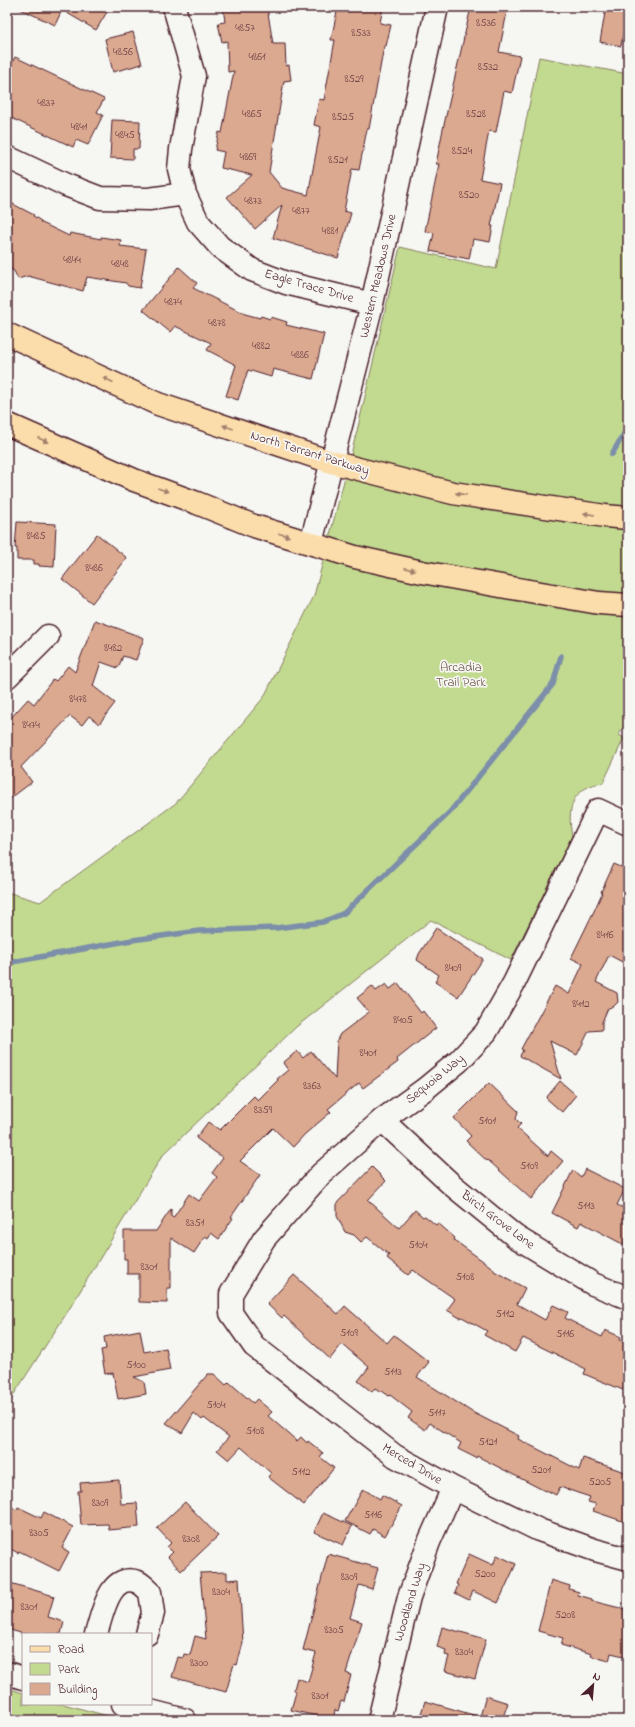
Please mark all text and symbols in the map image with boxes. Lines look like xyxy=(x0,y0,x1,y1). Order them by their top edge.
house number: 8536 xyxy=(476,15,496,31)
house number: 4857 xyxy=(235,20,255,36)
house number: 8533 xyxy=(351,25,371,41)
house number: 4856 xyxy=(113,44,133,60)
house number: 4861 xyxy=(249,49,266,65)
house number: 8532 xyxy=(478,59,499,75)
house number: 8529 xyxy=(344,71,364,87)
house number: 4837 xyxy=(37,95,55,111)
house number: 4865 xyxy=(242,106,262,122)
house number: 8528 xyxy=(466,106,486,122)
house number: 8525 xyxy=(332,109,354,125)
house number: 4841 xyxy=(71,119,88,135)
house number: 4845 xyxy=(115,127,135,143)
house number: 8524 xyxy=(452,143,473,159)
house number: 4869 xyxy=(240,149,257,165)
house number: 8521 xyxy=(328,152,348,168)
house number: 8520 xyxy=(459,187,480,203)
house number: 4873 xyxy=(244,193,262,209)
house number: 4877 xyxy=(292,203,310,219)
street label: Western Meadows Drive xyxy=(354,212,402,340)
house number: 4881 xyxy=(322,223,339,239)
house number: 4844 xyxy=(63,252,81,268)
house number: 4848 xyxy=(111,256,129,272)
street label: Eagle Trace Drive xyxy=(262,264,356,309)
house number: 4874 xyxy=(164,294,182,310)
house number: 4878 xyxy=(208,315,226,331)
house number: 4882 xyxy=(252,338,271,354)
house number: 4886 xyxy=(291,347,309,363)
one-way arrow xyxy=(102,377,113,383)
one-way arrow xyxy=(222,424,234,430)
street label: North Tarrant Parkway xyxy=(248,426,372,481)
one-way arrow xyxy=(37,437,48,443)
one-way arrow xyxy=(157,488,169,494)
one-way arrow xyxy=(455,491,467,497)
one-way arrow xyxy=(583,511,595,517)
house number: 8485 xyxy=(26,528,46,544)
one-way arrow xyxy=(279,533,291,539)
house number: 8486 xyxy=(85,560,103,576)
one-way arrow xyxy=(404,566,416,572)
house number: 8482 xyxy=(104,640,123,656)
park label: Arcadia Trail Park xyxy=(436,658,486,692)
house number: 8478 xyxy=(69,691,87,707)
house number: 8474 xyxy=(22,717,40,733)
house number: 8416 xyxy=(597,927,614,943)
house number: 8409 xyxy=(445,960,462,976)
house number: 8412 xyxy=(572,996,590,1012)
house number: 8405 xyxy=(393,1012,413,1028)
house number: 8401 xyxy=(360,1045,377,1061)
street label: Sequoia Way xyxy=(402,1049,469,1109)
house number: 8363 xyxy=(303,1078,321,1094)
house number: 8359 xyxy=(254,1102,273,1118)
house number: 5101 xyxy=(478,1113,497,1129)
house number: 5109 xyxy=(520,1158,539,1174)
street label: Birch Grove Lane xyxy=(456,1185,539,1254)
house number: 5113 xyxy=(577,1198,595,1214)
house number: 8351 xyxy=(186,1215,205,1231)
house number: 5104 xyxy=(408,1237,428,1253)
house number: 8301 xyxy=(141,1259,158,1275)
house number: 5108 xyxy=(456,1269,474,1285)
house number: 5112 xyxy=(496,1306,515,1322)
house number: 5109 xyxy=(340,1325,359,1341)
house number: 5116 xyxy=(556,1326,574,1342)
house number: 5100 xyxy=(126,1357,146,1373)
house number: 5113 xyxy=(384,1364,402,1380)
house number: 5104 xyxy=(206,1397,226,1413)
house number: 5117 xyxy=(428,1405,446,1421)
house number: 5108 xyxy=(246,1423,264,1439)
house number: 5121 xyxy=(479,1434,498,1450)
street label: Merced Drive xyxy=(378,1439,446,1489)
house number: 5201 xyxy=(531,1462,552,1478)
house number: 5112 xyxy=(292,1464,311,1480)
house number: 5205 xyxy=(589,1474,611,1490)
house number: 8309 xyxy=(92,1495,109,1511)
house number: 5116 xyxy=(364,1507,382,1523)
house number: 8305 xyxy=(29,1525,49,1541)
house number: 8308 xyxy=(182,1531,200,1547)
street label: Woodland Way xyxy=(389,1560,432,1644)
house number: 5200 xyxy=(474,1566,496,1582)
house number: 8309 xyxy=(341,1569,358,1585)
house number: 8304 xyxy=(212,1584,230,1600)
house number: 8301 xyxy=(21,1599,38,1615)
house number: 5208 xyxy=(555,1607,575,1623)
house number: 8305 xyxy=(324,1622,344,1638)
legend xyxy=(22,1633,152,1705)
text: Road xyxy=(58,1641,84,1659)
house number: 8304 xyxy=(455,1644,473,1660)
house number: 8300 xyxy=(190,1655,208,1671)
text: Park xyxy=(58,1661,80,1679)
north arrow xyxy=(573,1665,613,1705)
text: N xyxy=(590,1668,604,1686)
text: Building xyxy=(57,1681,97,1700)
house number: 8301 xyxy=(312,1688,329,1704)

